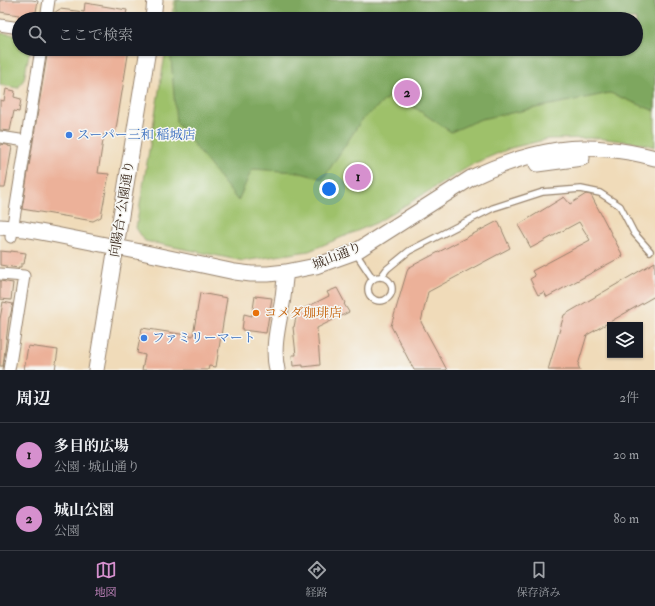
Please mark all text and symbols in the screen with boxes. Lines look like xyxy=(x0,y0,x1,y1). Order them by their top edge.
search box xyxy=(12,12,643,56)
icon: search xyxy=(26,23,48,45)
text: ここで検索 xyxy=(58,26,133,45)
pin: 2 xyxy=(394,78,420,108)
place label: スーパー三和 稲城店 xyxy=(77,127,195,143)
marker: スーパー三和 稲城店 xyxy=(64,130,74,140)
street label: 向陽台･公園通り xyxy=(106,160,138,258)
pin: 1 xyxy=(345,162,371,192)
your location xyxy=(319,179,339,199)
street label: 城山通り xyxy=(310,239,364,273)
place label: コメダ珈琲店 xyxy=(264,305,342,321)
marker: コメダ珈琲店 xyxy=(251,308,261,318)
map controls xyxy=(607,322,643,358)
button: layers xyxy=(607,322,643,358)
place label: ファミリーマート xyxy=(152,330,256,346)
marker: ファミリーマート xyxy=(139,333,149,343)
text: 周辺 xyxy=(16,388,50,409)
text: 2件 xyxy=(619,390,639,406)
text: 多目的広場 xyxy=(54,437,129,456)
text: 1 xyxy=(27,447,31,463)
text: 20 m xyxy=(613,447,639,463)
text: 公園 · 城山通り xyxy=(54,459,140,475)
text: 城山公園 xyxy=(54,501,114,520)
text: 2 xyxy=(26,511,32,527)
text: 80 m xyxy=(613,511,639,527)
text: 公園 xyxy=(54,523,80,539)
tab: 地図 xyxy=(95,559,117,599)
tab: 経路 xyxy=(306,559,328,599)
tab: 保存済み xyxy=(517,559,561,599)

